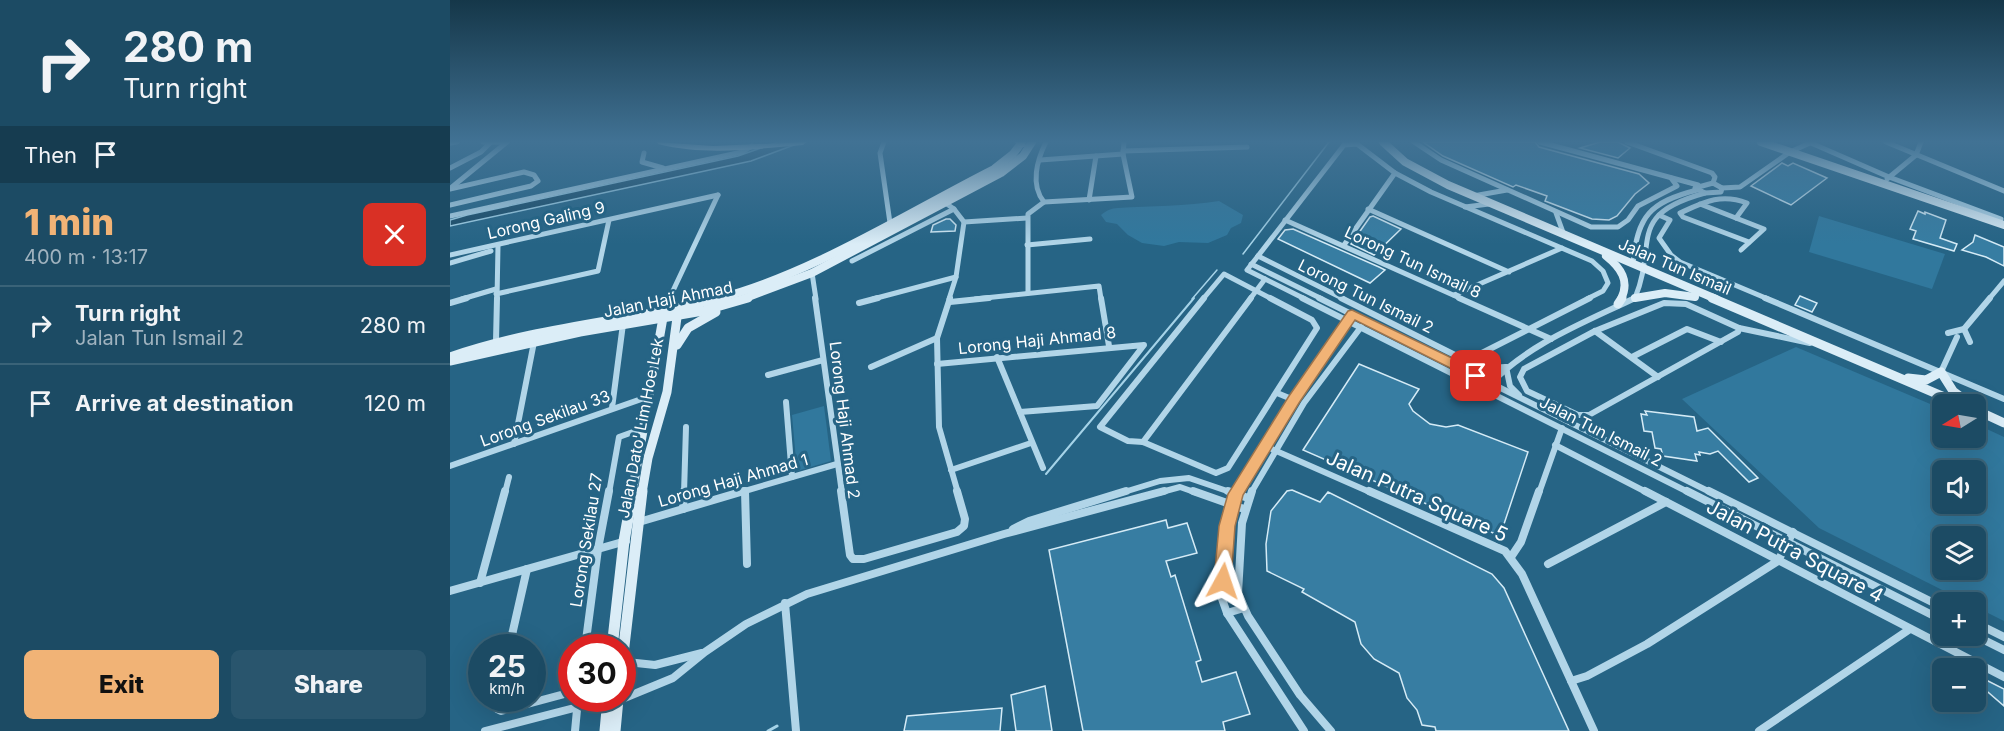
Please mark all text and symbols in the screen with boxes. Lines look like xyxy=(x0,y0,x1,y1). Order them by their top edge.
text: 280 m xyxy=(123,21,253,72)
icon: right xyxy=(24,24,102,102)
text: Turn right xyxy=(123,72,247,105)
icon: arrive xyxy=(89,138,122,171)
text: Then xyxy=(24,142,77,168)
street label: Lorong Galing 9 xyxy=(485,197,607,243)
text: 1 min xyxy=(24,200,114,244)
button: close xyxy=(363,203,426,266)
street label: Lorong Tun Ismail 8 xyxy=(1342,222,1484,302)
street label: Jalan Tun Ismail xyxy=(1615,233,1735,299)
text: 400 m · 13:17 xyxy=(24,245,148,269)
street label: Lorong Tun Ismail 2 xyxy=(1295,255,1437,337)
street label: Jalan Haji Ahmad xyxy=(602,277,734,321)
text: Turn right xyxy=(75,300,181,326)
icon: right xyxy=(24,309,57,342)
text: 280 m xyxy=(360,312,426,338)
street label: Lorong Haji Ahmad 8 xyxy=(957,322,1117,358)
text: Jalan Tun Ismail 2 xyxy=(75,326,244,350)
street label: Jalan Dato' Lim Hoe Lek xyxy=(613,336,667,520)
street label: Lorong Haji Ahmad 2 xyxy=(825,340,865,500)
pin xyxy=(1450,350,1501,401)
icon: arrive xyxy=(1459,359,1492,392)
street label: Lorong Sekilau 33 xyxy=(477,385,613,451)
icon: arrive xyxy=(24,387,57,420)
text: Arrive at destination xyxy=(75,390,294,416)
text: 120 m xyxy=(364,390,426,416)
street label: Jalan Tun Ismail 2 xyxy=(1536,391,1666,471)
north arrow xyxy=(1932,394,1986,448)
map controls xyxy=(1932,394,1986,712)
street label: Jalan Putra Square 5 xyxy=(1322,445,1512,547)
street label: Lorong Haji Ahmad 1 xyxy=(656,449,810,511)
button: sound xyxy=(1932,460,1986,514)
street label: Lorong Sekilau 27 xyxy=(566,471,606,609)
street label: Jalan Putra Square 4 xyxy=(1702,494,1888,608)
button: layers xyxy=(1932,526,1986,580)
position arrow xyxy=(1191,549,1255,613)
button: + xyxy=(1932,592,1986,646)
speed limit sign: 30 xyxy=(558,634,636,712)
text: 25 xyxy=(488,648,526,684)
button: Exit xyxy=(24,650,219,719)
button: Share xyxy=(231,650,426,719)
button: − xyxy=(1932,658,1986,712)
text: km/h xyxy=(489,679,525,698)

